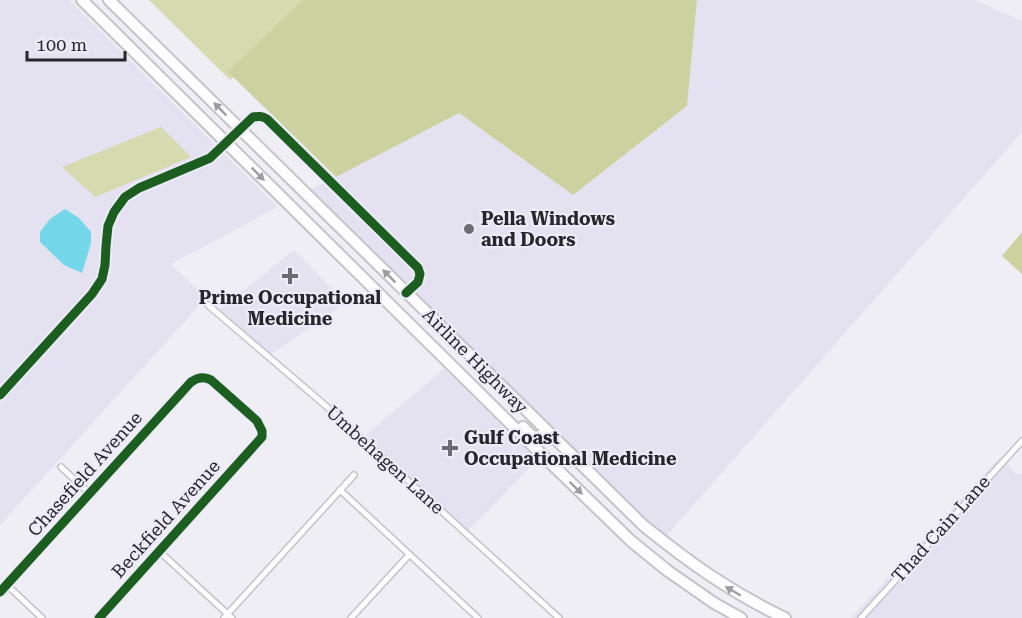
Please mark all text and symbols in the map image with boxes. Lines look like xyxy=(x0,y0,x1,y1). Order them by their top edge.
scale bar xyxy=(27,24,124,62)
text: 100 m xyxy=(36,34,87,55)
one-way arrow xyxy=(213,103,227,117)
one-way arrow xyxy=(250,167,265,181)
place label: Pella Windows and Doors xyxy=(481,208,615,250)
marker: Pella Windows and Doors xyxy=(462,222,476,236)
marker: Prime Occupational Medicine xyxy=(281,267,299,285)
one-way arrow xyxy=(382,269,396,283)
place label: Prime Occupational Medicine xyxy=(199,287,381,329)
street label: Airline Highway xyxy=(418,304,533,418)
street label: Umbehagen Lane xyxy=(322,401,449,518)
street label: Chasefield Avenue xyxy=(23,407,146,540)
place label: Gulf Coast Occupational Medicine xyxy=(464,427,677,469)
marker: Gulf Coast Occupational Medicine xyxy=(441,439,459,457)
street label: Beckfield Avenue xyxy=(107,455,224,582)
street label: Thad Cain Lane xyxy=(887,471,994,586)
one-way arrow xyxy=(569,480,583,494)
one-way arrow xyxy=(724,586,741,596)

